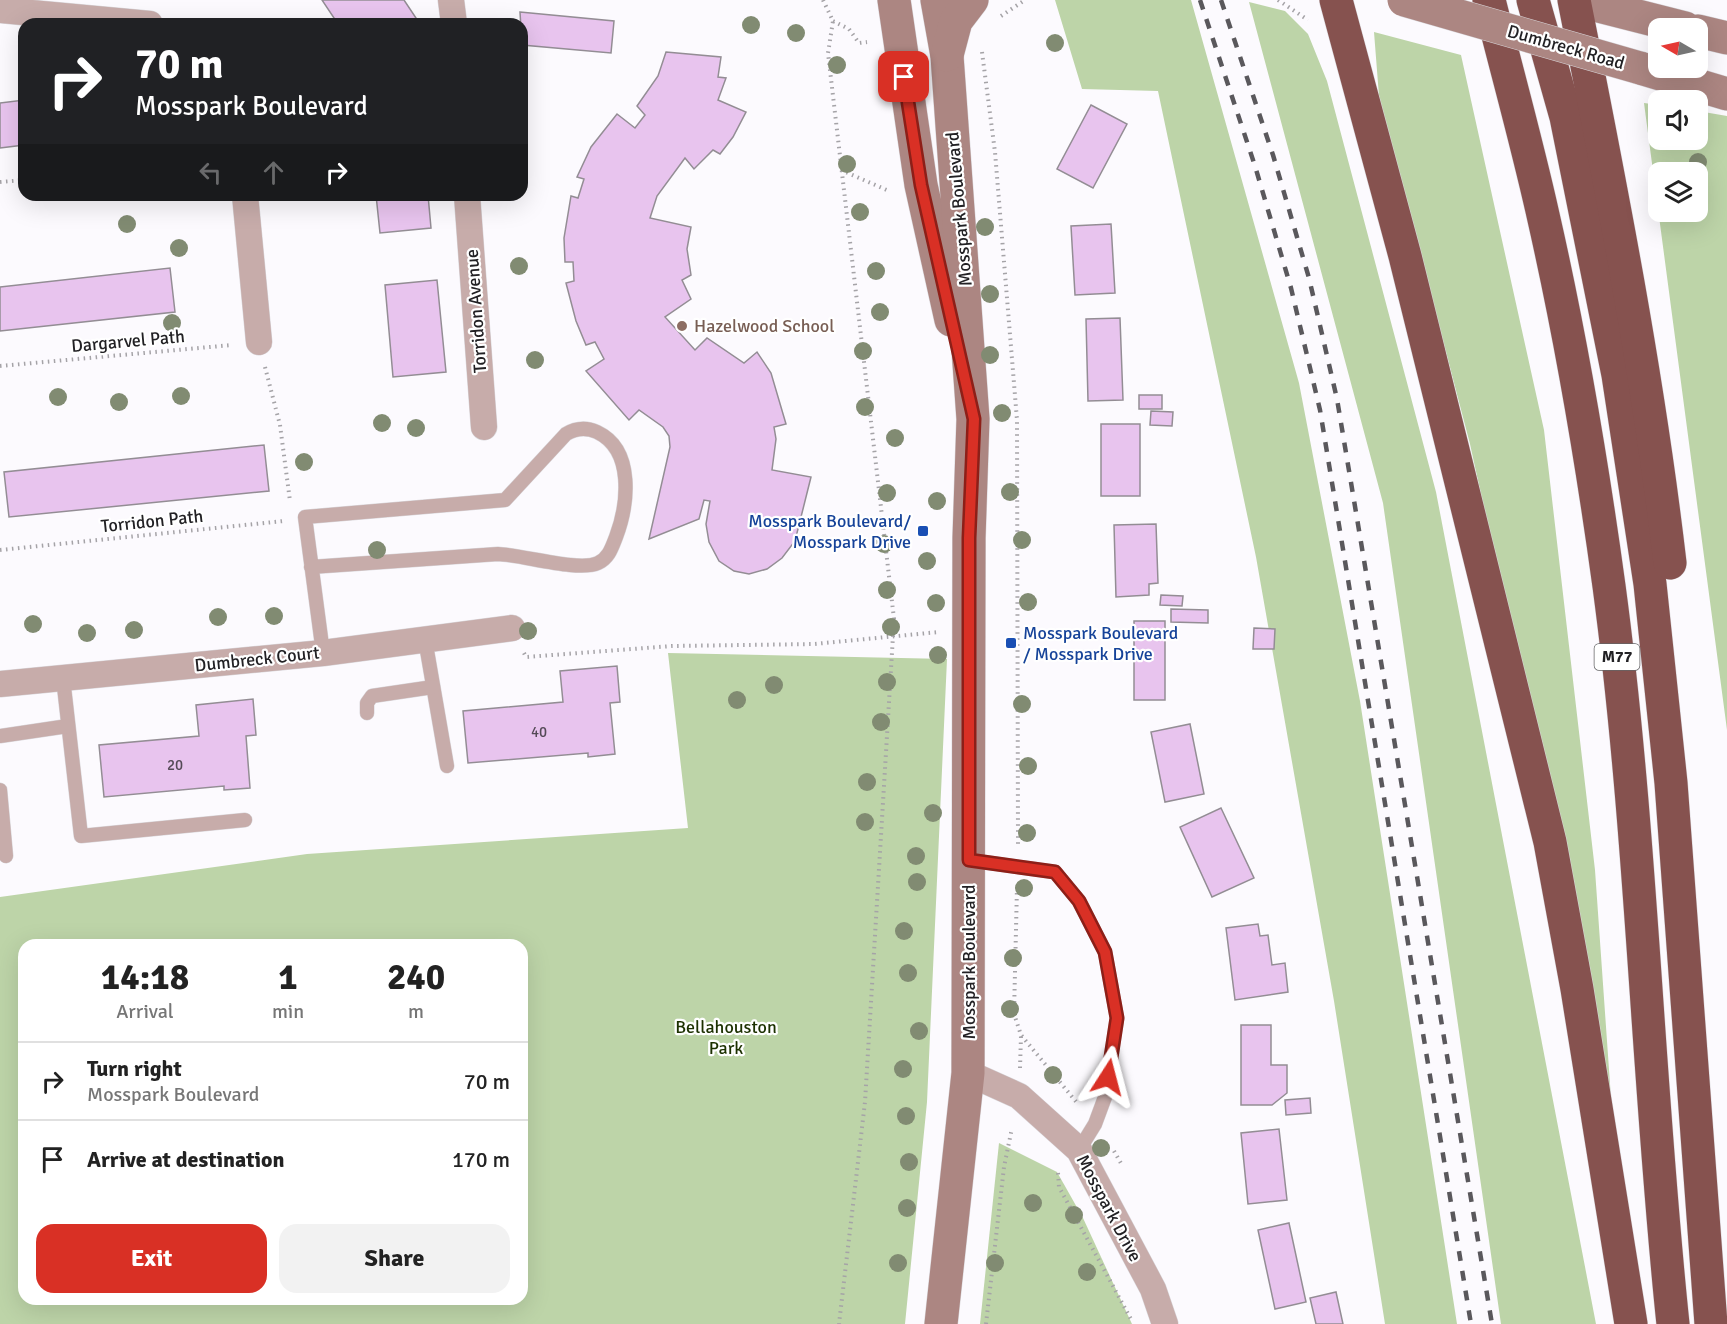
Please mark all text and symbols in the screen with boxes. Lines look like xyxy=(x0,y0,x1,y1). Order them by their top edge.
north arrow xyxy=(1648,18,1708,78)
map controls xyxy=(1648,18,1708,222)
street label: Dumbreck Road xyxy=(1505,20,1627,74)
text: 70 m xyxy=(135,39,224,90)
icon: right xyxy=(36,42,114,120)
pin xyxy=(878,51,929,102)
icon: arrive xyxy=(887,60,920,93)
text: Mosspark Boulevard xyxy=(135,90,368,123)
button: sound xyxy=(1648,90,1708,150)
street label: Mosspark Boulevard xyxy=(941,131,977,287)
icon: left xyxy=(194,156,227,189)
icon: ahead xyxy=(257,156,290,189)
icon: right xyxy=(320,156,353,189)
button: layers xyxy=(1648,162,1708,222)
street label: Torridon Avenue xyxy=(461,248,491,374)
place label: Hazelwood School xyxy=(694,315,834,337)
marker: Hazelwood School xyxy=(675,319,689,333)
street label: Dargarvel Path xyxy=(70,325,186,357)
street label: Torridon Path xyxy=(100,505,204,537)
place label: Mosspark Boulevard/ Mosspark Drive xyxy=(748,510,911,553)
marker: Mosspark Boulevard/ Mosspark Drive xyxy=(916,524,930,538)
place label: Mosspark Boulevard / Mosspark Drive xyxy=(1023,622,1178,665)
marker: Mosspark Boulevard / Mosspark Drive xyxy=(1004,636,1018,650)
street label: Dumbreck Court xyxy=(194,642,320,676)
road number: M77 xyxy=(1594,644,1640,670)
house number: 40 xyxy=(531,723,547,741)
house number: 20 xyxy=(167,756,183,774)
street label: Mosspark Boulevard xyxy=(958,884,980,1040)
text: 14:18 xyxy=(101,955,189,1000)
text: 1 xyxy=(278,955,298,1000)
text: 240 xyxy=(387,955,445,1000)
text: Arrival xyxy=(116,999,174,1024)
text: min xyxy=(272,999,304,1024)
text: m xyxy=(408,999,424,1024)
park label: Bellahouston Park xyxy=(675,1016,777,1059)
position arrow xyxy=(1076,1045,1140,1109)
text: Turn right xyxy=(87,1055,182,1082)
icon: right xyxy=(36,1065,69,1098)
text: 70 m xyxy=(464,1068,510,1095)
text: Mosspark Boulevard xyxy=(87,1082,259,1107)
icon: arrive xyxy=(36,1143,69,1176)
text: Arrive at destination xyxy=(87,1146,284,1173)
text: 170 m xyxy=(452,1146,510,1173)
street label: Mosspark Drive xyxy=(1072,1151,1146,1265)
button: Exit xyxy=(36,1224,267,1293)
button: Share xyxy=(279,1224,510,1293)

